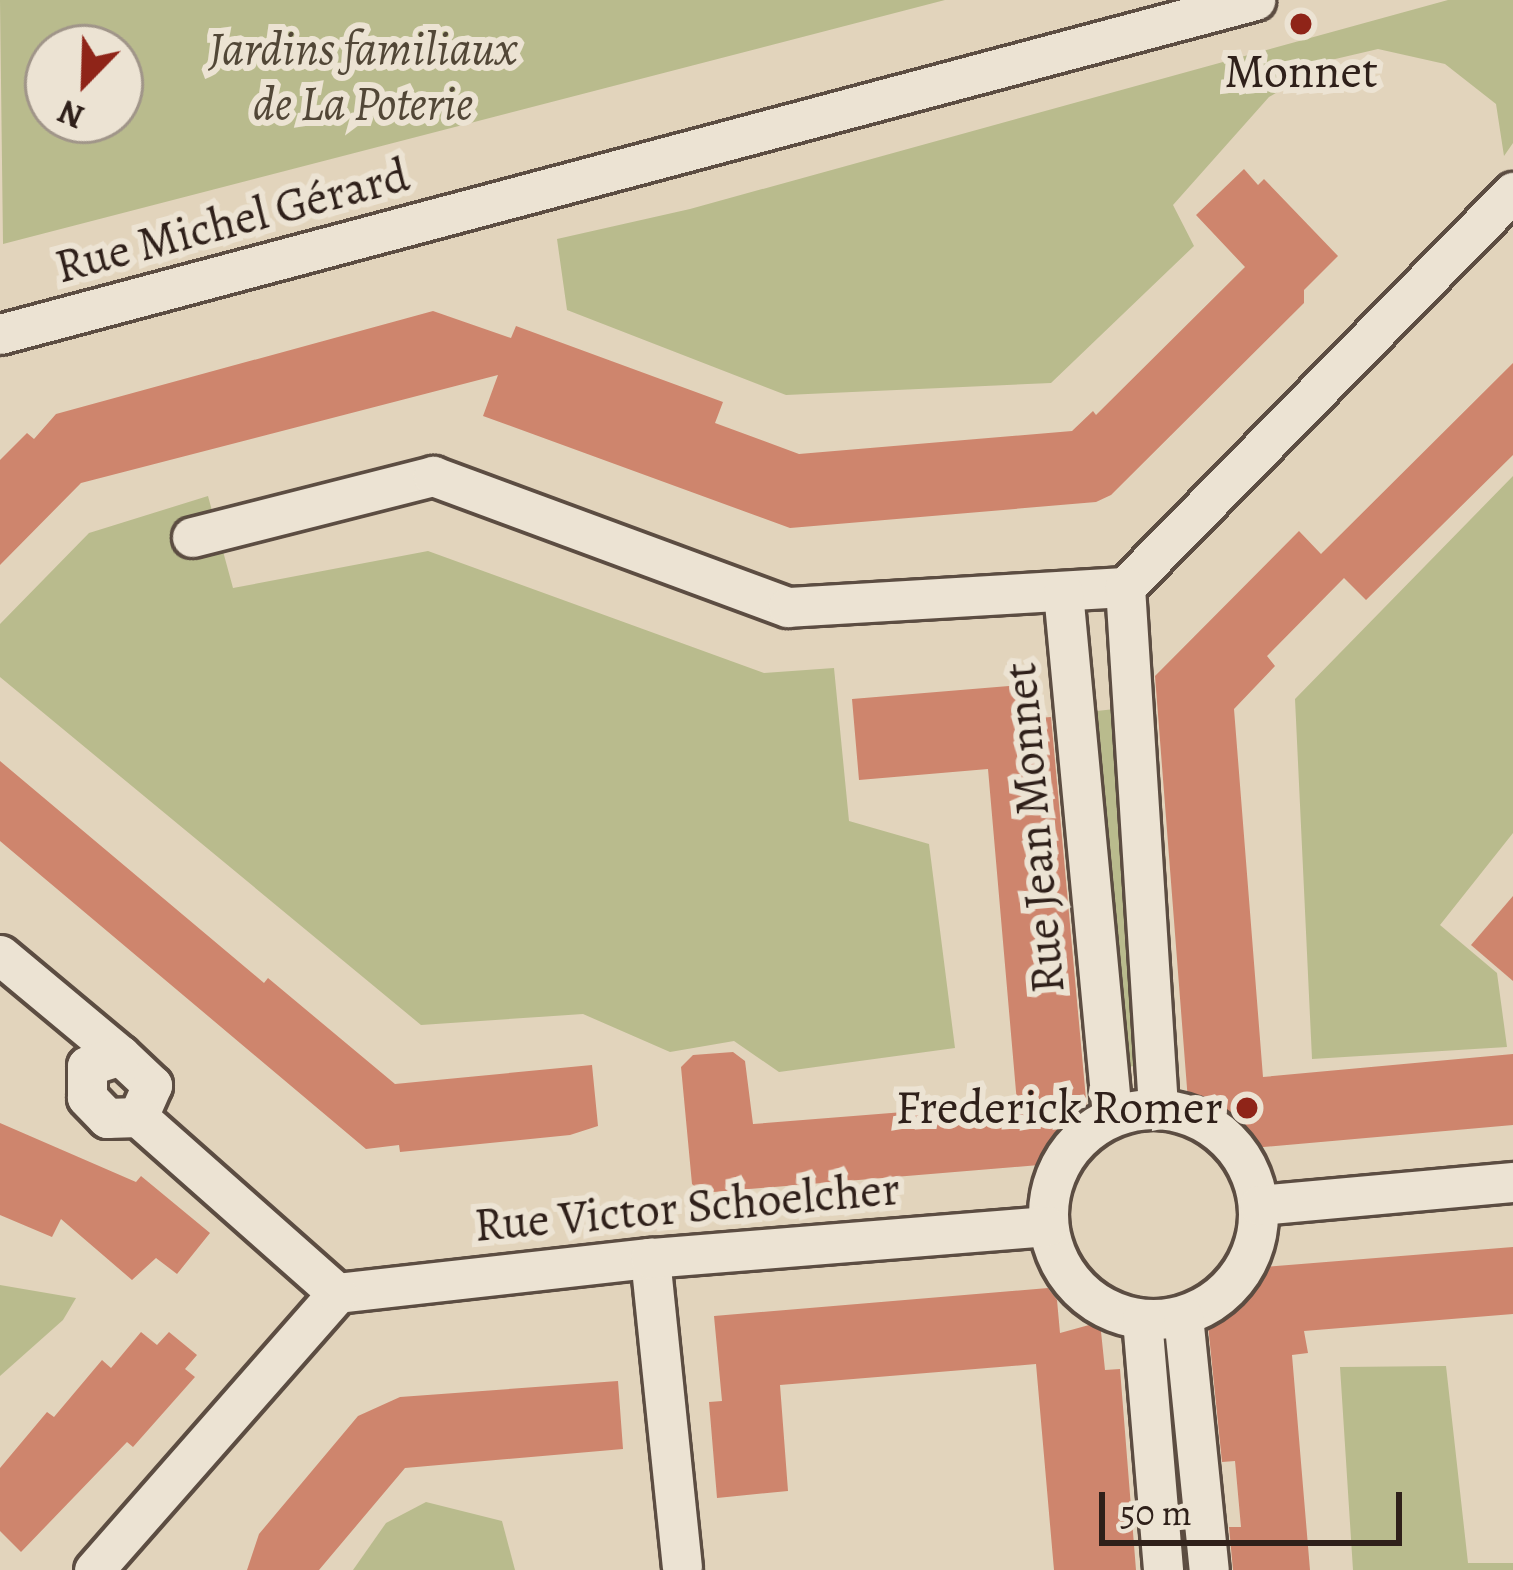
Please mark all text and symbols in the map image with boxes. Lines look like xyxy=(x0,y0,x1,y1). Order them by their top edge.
marker: Monnet xyxy=(1288,11,1314,37)
park label: Jardins familiaux de La Poterie xyxy=(209,19,517,132)
north arrow xyxy=(24,24,144,144)
place label: Monnet xyxy=(1224,43,1378,101)
text: N xyxy=(51,89,91,140)
street label: Rue Michel Gérard xyxy=(49,146,415,296)
street label: Rue Jean Monnet xyxy=(991,660,1077,996)
place label: Frederick Romer xyxy=(895,1079,1223,1137)
marker: Frederick Romer xyxy=(1234,1095,1260,1121)
street label: Rue Victor Schoelcher xyxy=(472,1160,902,1254)
scale bar xyxy=(1105,1468,1408,1542)
text: 50 m xyxy=(1120,1488,1192,1537)

